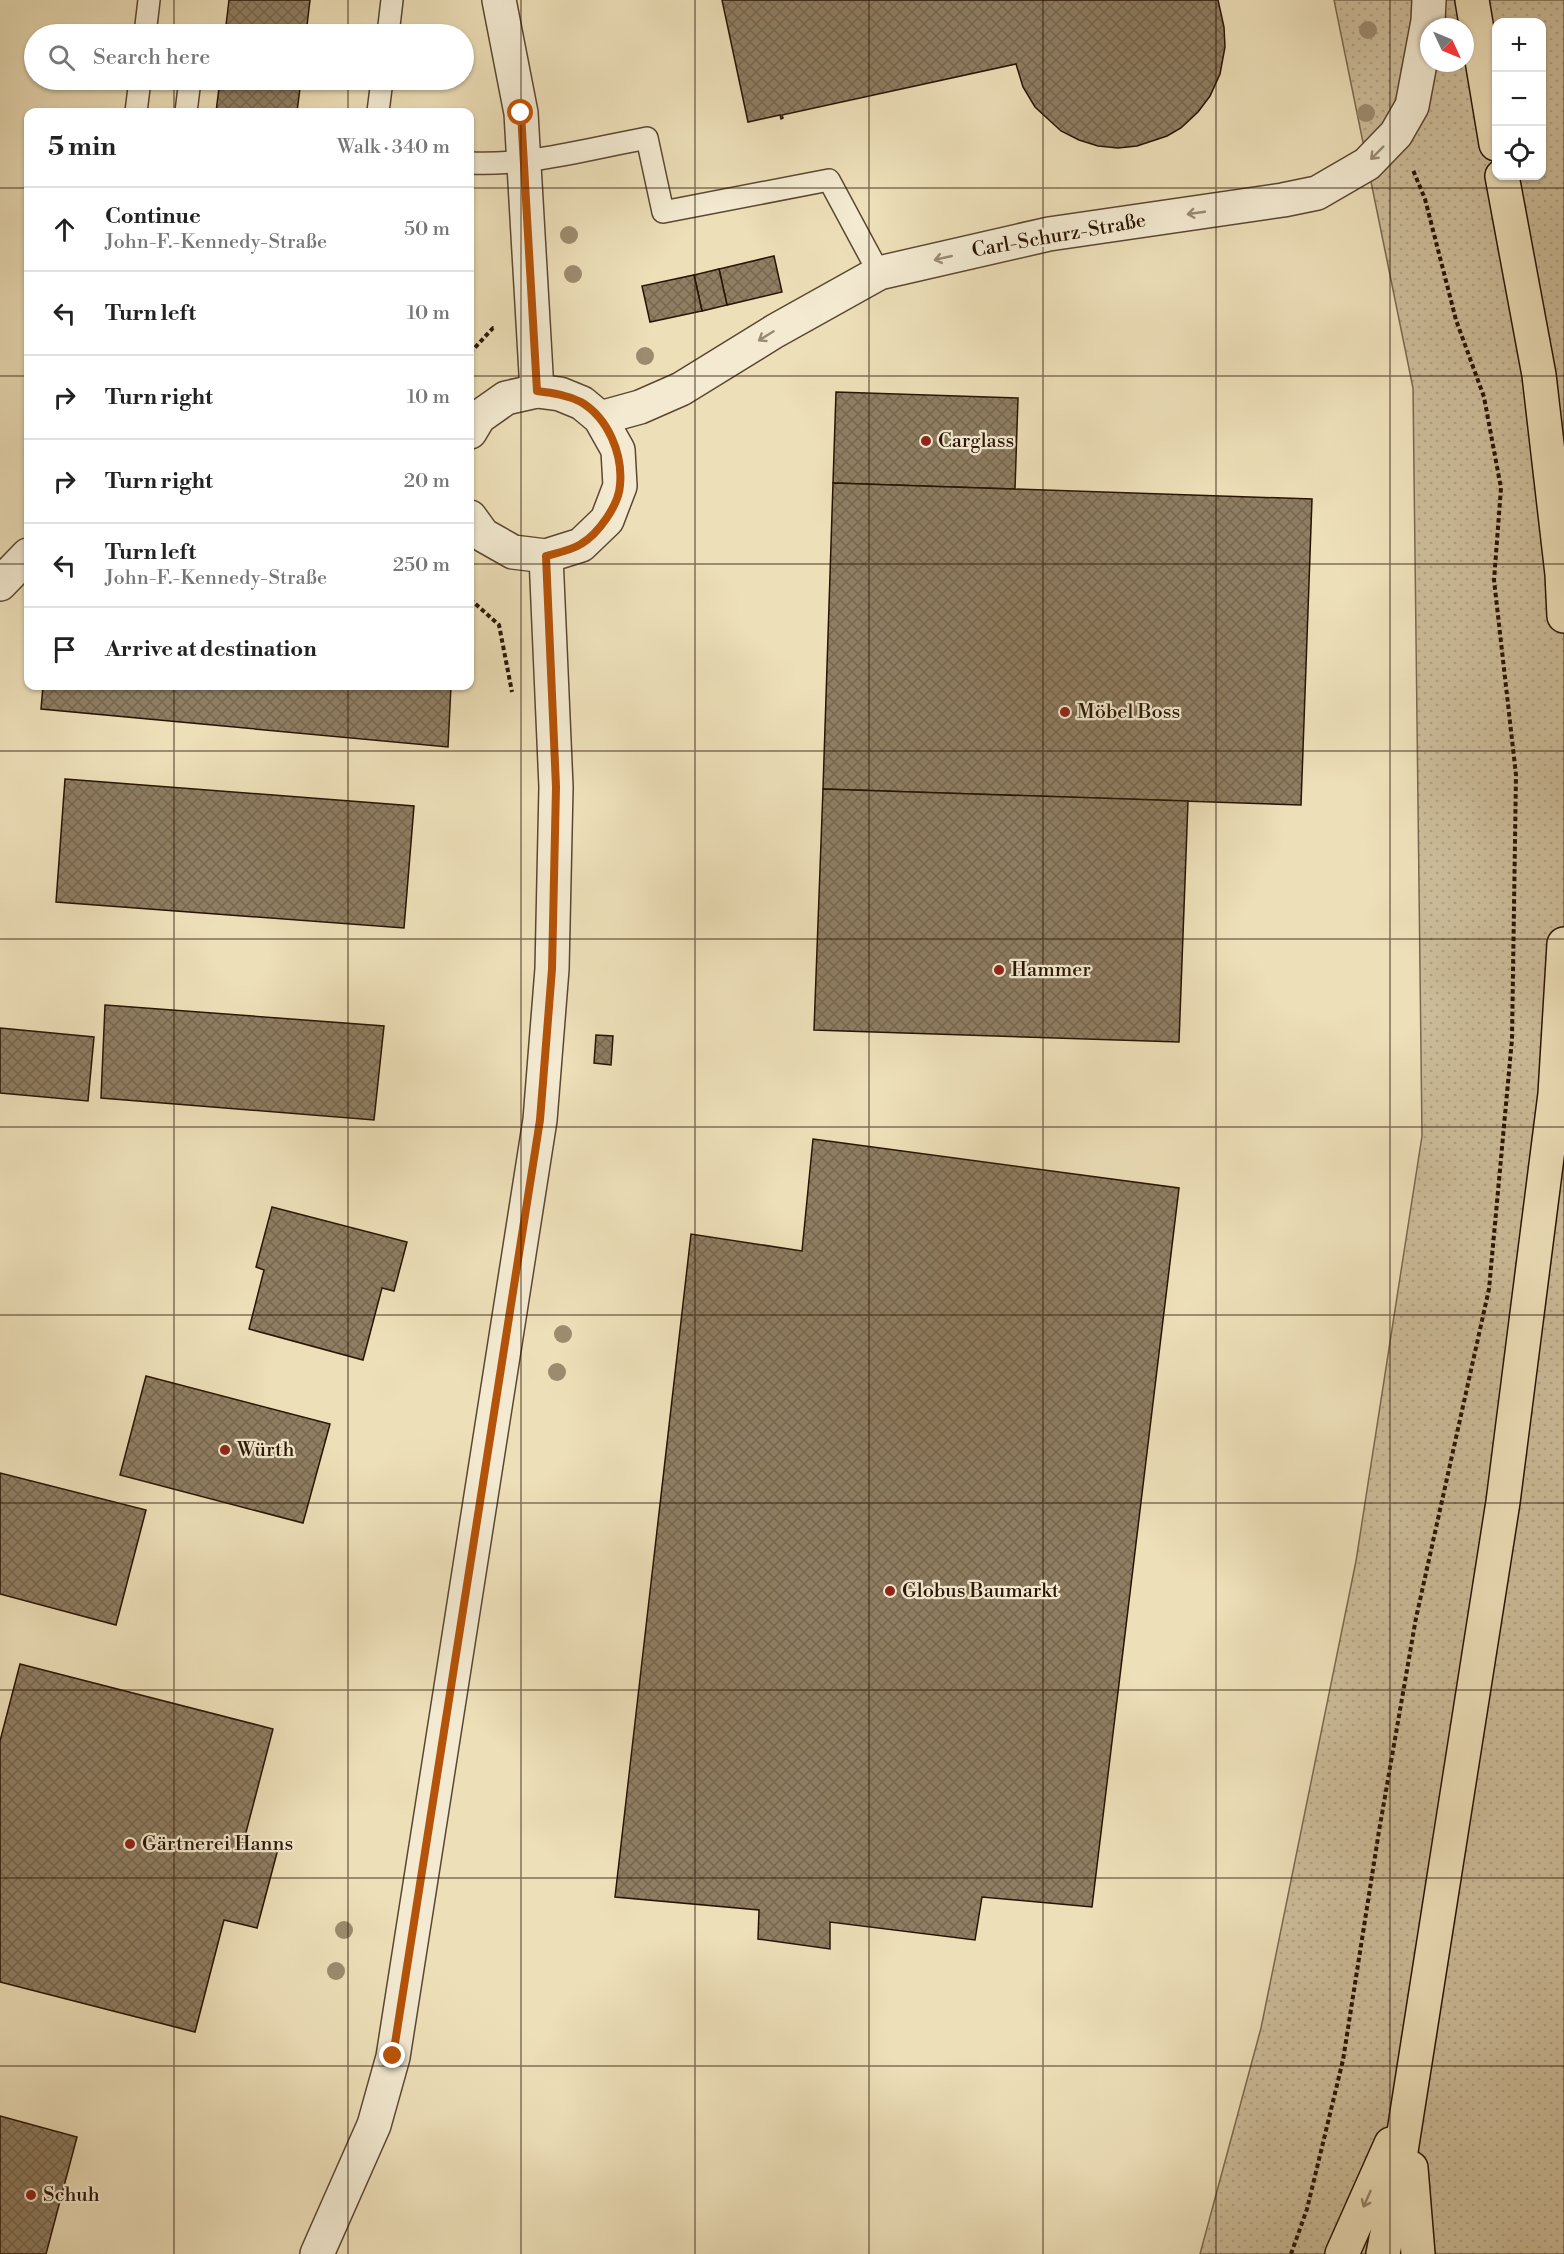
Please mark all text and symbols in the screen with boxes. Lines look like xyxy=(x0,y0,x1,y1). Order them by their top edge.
north arrow xyxy=(1420,18,1474,72)
map controls xyxy=(1492,18,1546,180)
button: + xyxy=(1492,18,1546,72)
search box xyxy=(24,24,474,90)
icon: search xyxy=(45,41,78,74)
text: Search here xyxy=(93,44,210,71)
button: − xyxy=(1492,72,1546,126)
route start xyxy=(507,99,533,125)
button: locate xyxy=(1492,126,1546,180)
text: 5 min xyxy=(48,131,116,163)
text: Walk · 340 m xyxy=(337,135,450,160)
one-way arrow xyxy=(1370,146,1385,160)
text: Continue xyxy=(105,203,201,230)
one-way arrow xyxy=(1187,207,1207,218)
street label: Carl-Schurz-Straße xyxy=(970,208,1148,264)
icon: ahead xyxy=(48,213,81,246)
text: 50 m xyxy=(404,217,450,242)
text: John-F.-Kennedy-Straße xyxy=(105,230,327,255)
one-way arrow xyxy=(934,253,953,265)
icon: left xyxy=(48,297,81,330)
text: Turn left xyxy=(105,300,196,327)
text: 10 m xyxy=(407,301,450,326)
one-way arrow xyxy=(758,331,775,343)
icon: right xyxy=(48,381,81,414)
text: Turn right xyxy=(105,384,213,411)
text: 10 m xyxy=(407,385,450,410)
place label: Carglass xyxy=(938,429,1014,454)
marker: Carglass xyxy=(919,434,933,448)
icon: right xyxy=(48,465,81,498)
text: Turn right xyxy=(105,468,213,495)
text: 20 m xyxy=(404,469,450,494)
text: Turn left xyxy=(105,539,196,566)
icon: left xyxy=(48,549,81,582)
text: 250 m xyxy=(393,553,450,578)
text: John-F.-Kennedy-Straße xyxy=(105,566,327,591)
icon: arrive xyxy=(48,633,81,666)
text: Arrive at destination xyxy=(105,636,317,663)
place label: Möbel Boss xyxy=(1077,700,1180,725)
marker: Möbel Boss xyxy=(1058,705,1072,719)
place label: Hammer xyxy=(1011,958,1091,983)
marker: Hammer xyxy=(992,963,1006,977)
place label: Würth xyxy=(236,1438,294,1463)
marker: Würth xyxy=(218,1443,232,1457)
place label: Globus Baumarkt xyxy=(902,1579,1059,1604)
marker: Globus Baumarkt xyxy=(883,1584,897,1598)
place label: Gärtnerei Hanns xyxy=(142,1832,293,1857)
marker: Gärtnerei Hanns xyxy=(123,1837,137,1851)
route end xyxy=(379,2042,405,2068)
place label: Schuh xyxy=(43,2183,100,2208)
marker: Schuh xyxy=(24,2188,38,2202)
one-way arrow xyxy=(1360,2189,1372,2207)

